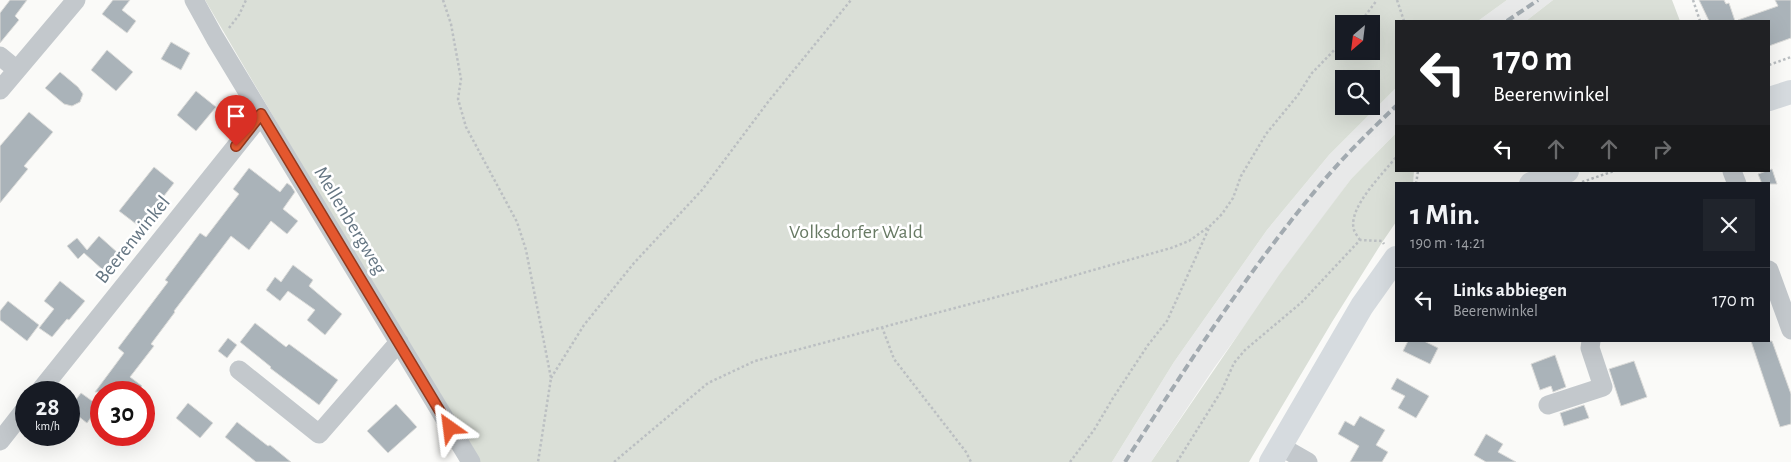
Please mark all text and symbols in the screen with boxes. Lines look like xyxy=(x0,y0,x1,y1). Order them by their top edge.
north arrow xyxy=(1335,15,1380,60)
map controls xyxy=(1335,15,1380,115)
icon: left xyxy=(1410,40,1475,105)
text: 170 m xyxy=(1493,42,1573,77)
button: search xyxy=(1335,70,1380,115)
text: Beerenwinkel xyxy=(1493,83,1610,105)
pin xyxy=(215,95,257,146)
icon: arrive xyxy=(222,102,250,130)
icon: left xyxy=(1489,135,1517,163)
icon: ahead xyxy=(1542,135,1570,163)
icon: ahead xyxy=(1595,135,1623,163)
icon: right xyxy=(1648,135,1676,163)
street label: Mellenbergweg xyxy=(310,163,390,278)
street label: Beerenwinkel xyxy=(92,192,174,287)
button: close xyxy=(1703,199,1755,251)
text: 1 Min. xyxy=(1410,200,1480,230)
park label: Volksdorfer Wald xyxy=(789,222,923,242)
text: 190 m · 14:21 xyxy=(1410,235,1486,251)
text: Links abbiegen xyxy=(1453,281,1567,300)
icon: left xyxy=(1410,286,1438,314)
text: 170 m xyxy=(1712,291,1755,310)
text: Beerenwinkel xyxy=(1453,303,1538,319)
speed limit sign: 30 xyxy=(90,381,155,446)
text: 28 xyxy=(35,395,60,420)
position arrow xyxy=(423,401,475,453)
text: km/h xyxy=(35,420,60,432)

